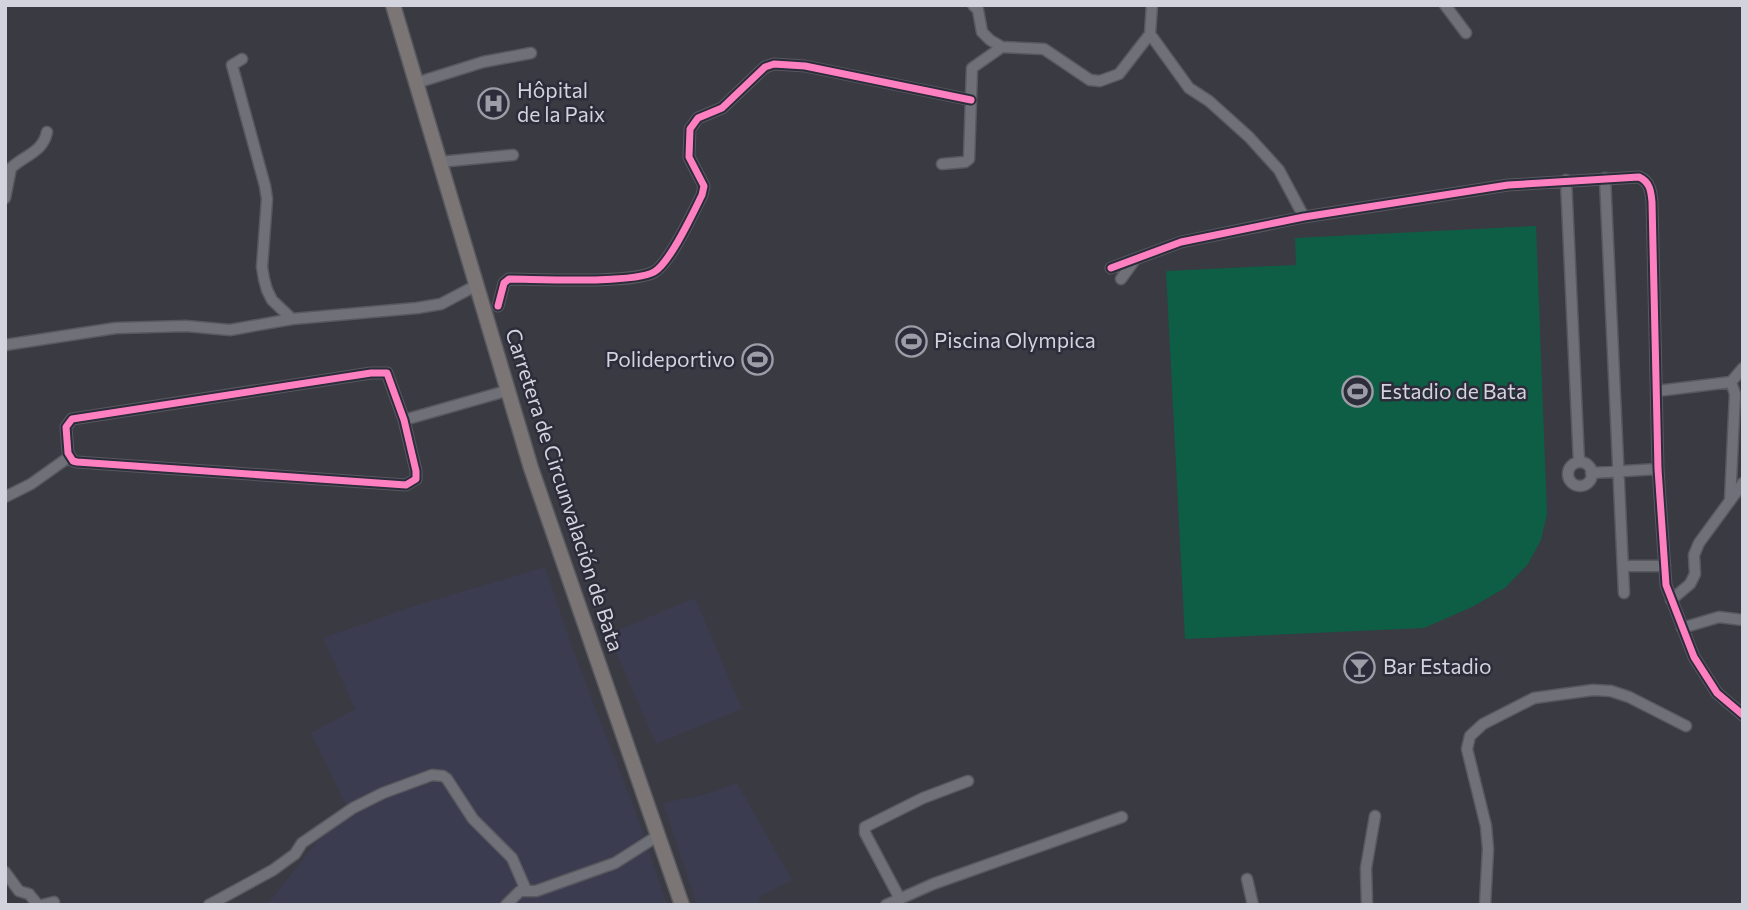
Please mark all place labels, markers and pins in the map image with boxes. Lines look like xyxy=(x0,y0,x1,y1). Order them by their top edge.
place label: Hôpital de la Paix xyxy=(517,77,605,126)
hospital icon: Hôpital de la Paix xyxy=(477,86,511,120)
sports icon: Piscina Olympica xyxy=(894,324,928,358)
place label: Piscina Olympica xyxy=(934,327,1096,352)
sports icon: Polideportivo xyxy=(741,343,775,377)
place label: Polideportivo xyxy=(605,346,735,371)
sports icon: Estadio de Bata xyxy=(1340,375,1374,409)
place label: Estadio de Bata xyxy=(1380,378,1527,403)
bar icon: Bar Estadio xyxy=(1343,650,1377,684)
place label: Bar Estadio xyxy=(1383,653,1492,678)

